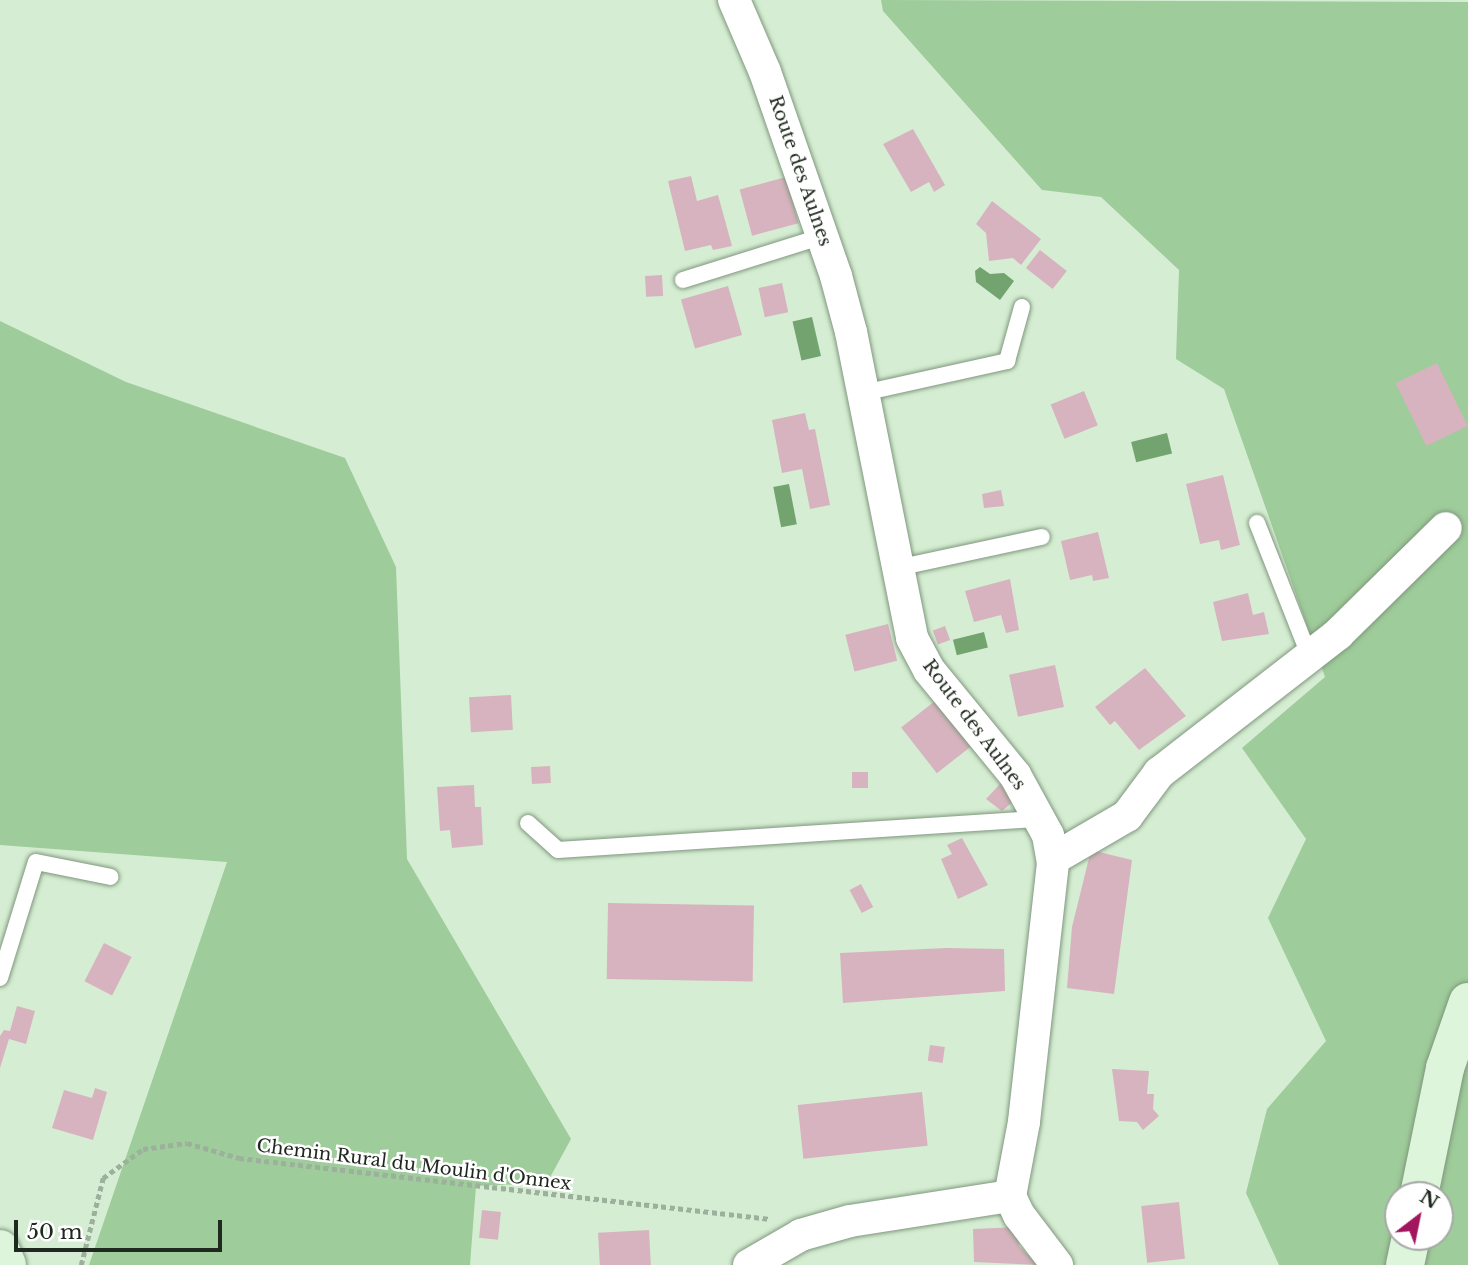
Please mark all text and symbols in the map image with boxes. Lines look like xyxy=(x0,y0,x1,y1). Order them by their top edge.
street label: Route des Aulnes xyxy=(764,93,836,249)
street label: Route des Aulnes xyxy=(918,655,1030,795)
street label: Chemin Rural du Moulin d'Onnex xyxy=(256,1135,572,1195)
north arrow xyxy=(1384,1181,1454,1251)
text: N xyxy=(1416,1185,1443,1214)
scale bar xyxy=(18,1206,226,1250)
text: 50 m xyxy=(27,1219,82,1245)

